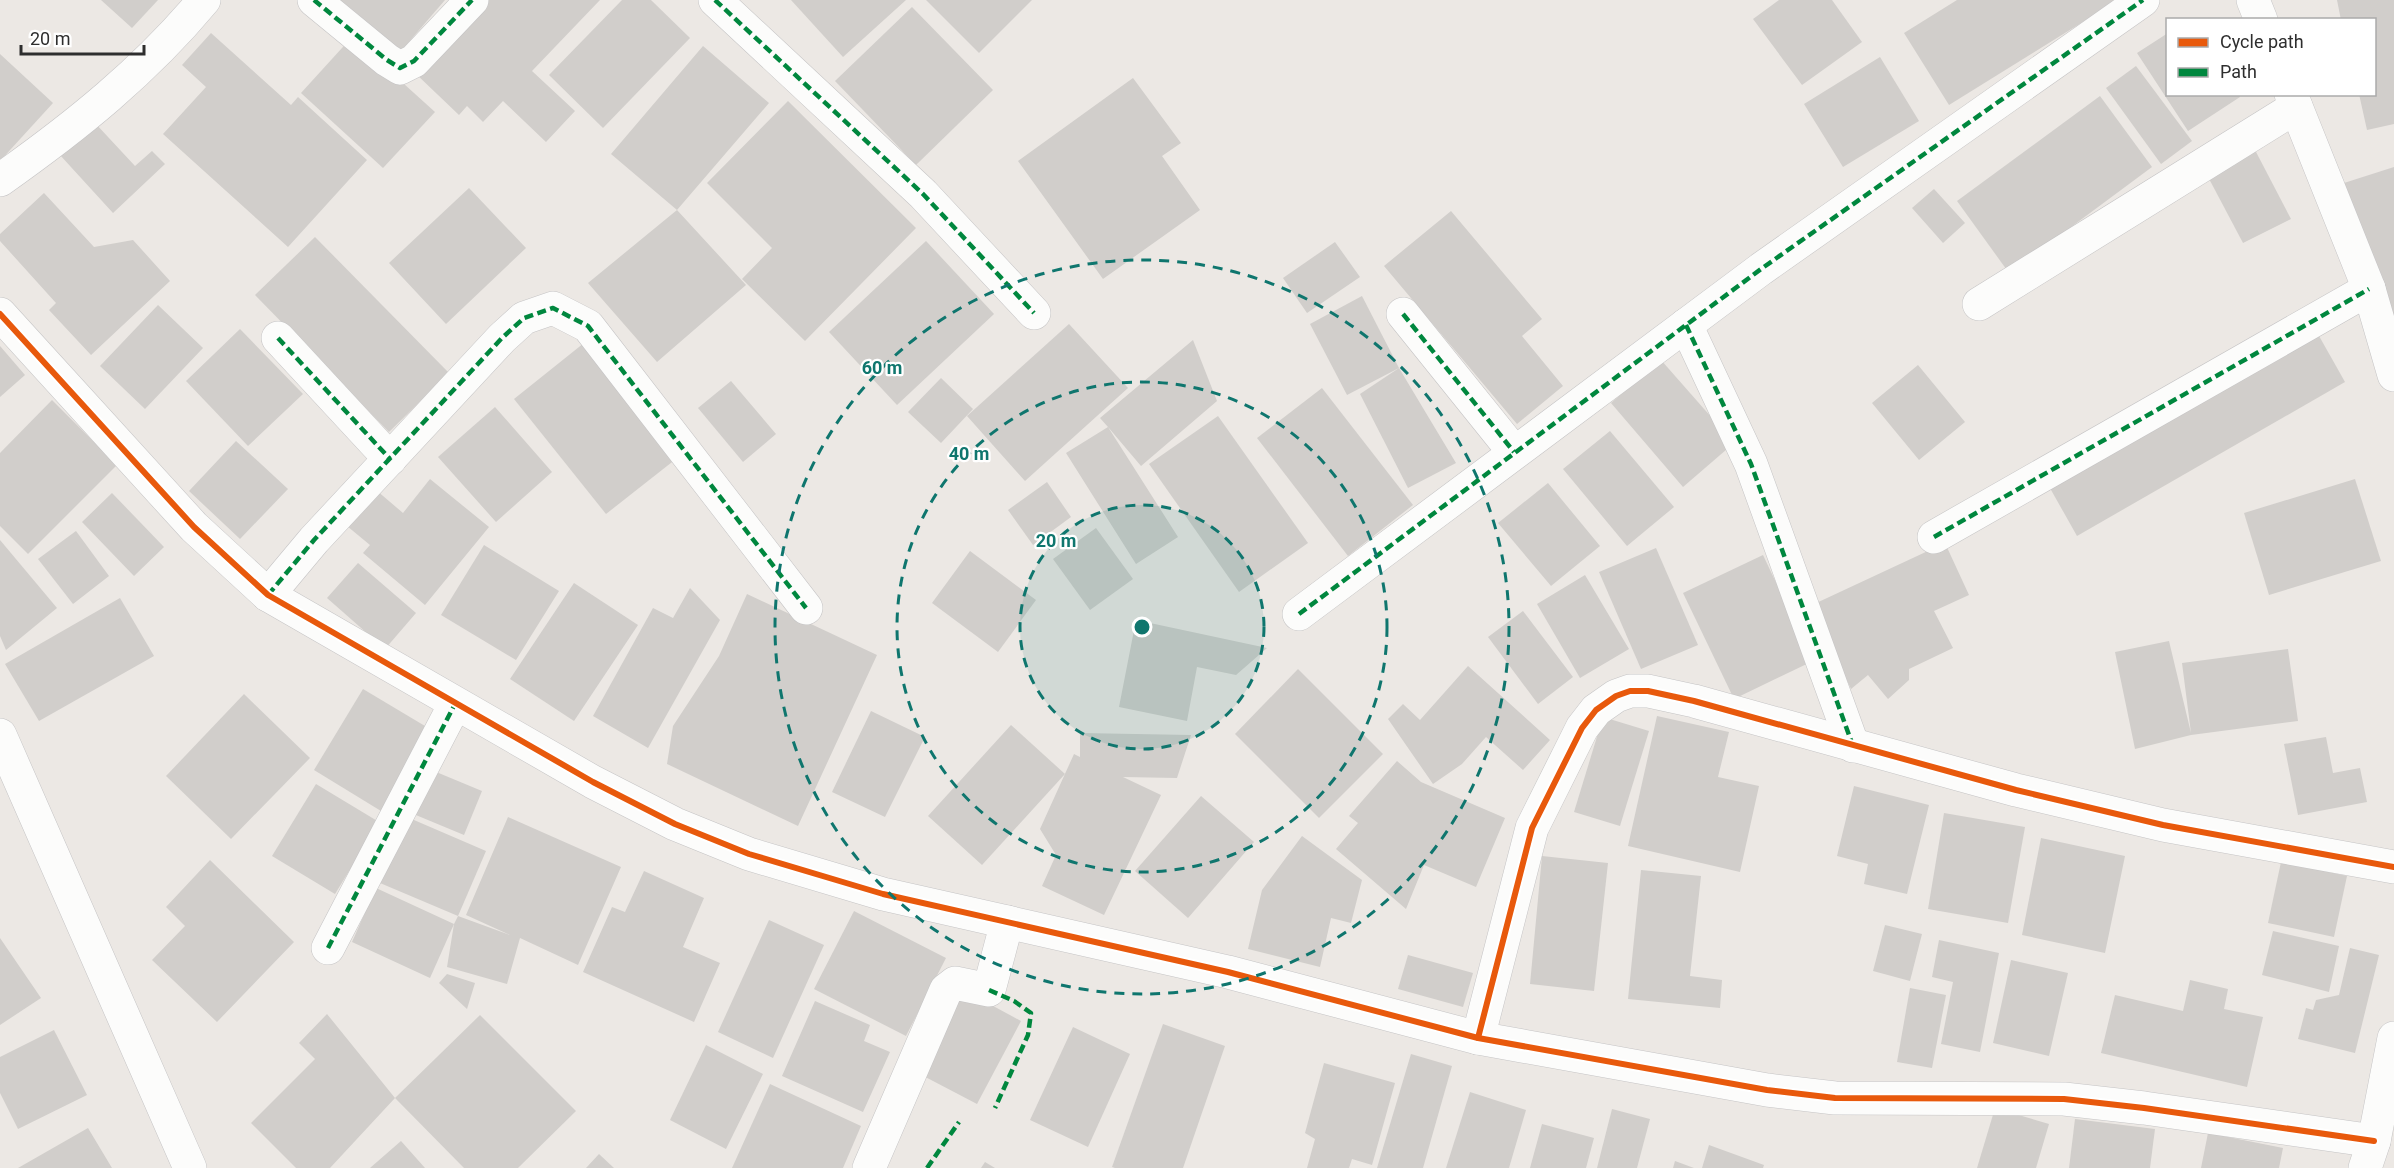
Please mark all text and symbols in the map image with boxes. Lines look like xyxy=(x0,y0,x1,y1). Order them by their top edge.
scale bar xyxy=(21,18,144,56)
legend xyxy=(2166,18,2376,96)
text: 20 m xyxy=(30,28,70,49)
text: Cycle path xyxy=(2220,31,2304,52)
text: Path xyxy=(2220,61,2257,82)
text: 60 m xyxy=(862,357,902,378)
text: 40 m xyxy=(949,443,989,464)
text: 20 m xyxy=(1036,530,1076,551)
centre of rings xyxy=(1132,617,1152,637)

